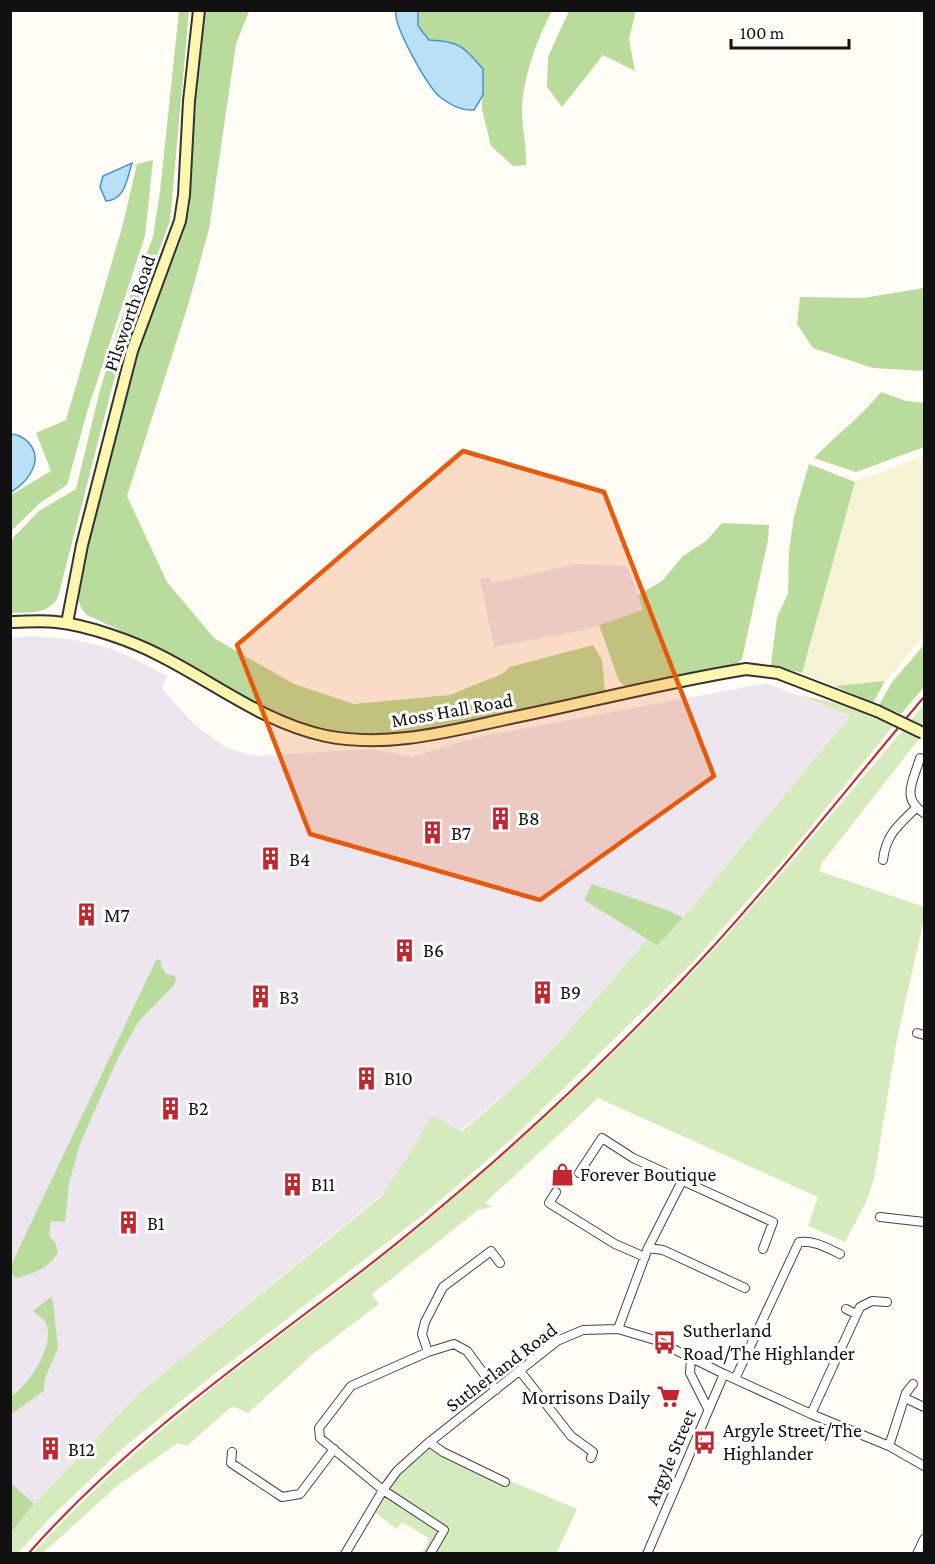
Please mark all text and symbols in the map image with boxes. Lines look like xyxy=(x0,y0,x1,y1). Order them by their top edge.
scale bar xyxy=(731,12,850,50)
text: 100 m xyxy=(740,23,785,43)
street label: Pilsworth Road xyxy=(99,252,159,374)
street label: Moss Hall Road xyxy=(389,688,515,732)
building icon: B8 xyxy=(487,805,513,831)
place label: B8 xyxy=(518,807,540,829)
building icon: B7 xyxy=(420,820,446,846)
place label: B7 xyxy=(451,822,471,844)
building icon: B4 xyxy=(258,846,284,872)
place label: B4 xyxy=(289,848,310,870)
building icon: M7 xyxy=(73,902,99,928)
place label: M7 xyxy=(104,904,130,926)
building icon: B6 xyxy=(392,937,418,963)
place label: B6 xyxy=(423,939,444,961)
building icon: B9 xyxy=(529,979,555,1005)
place label: B9 xyxy=(560,981,581,1003)
building icon: B3 xyxy=(248,984,274,1010)
place label: B3 xyxy=(279,986,299,1008)
building icon: B10 xyxy=(353,1065,379,1091)
place label: B10 xyxy=(384,1067,413,1089)
building icon: B2 xyxy=(157,1095,183,1121)
place label: B2 xyxy=(188,1097,208,1119)
shop icon: Forever Boutique xyxy=(549,1161,575,1187)
place label: Forever Boutique xyxy=(580,1163,717,1186)
building icon: B11 xyxy=(280,1171,306,1197)
place label: B11 xyxy=(311,1173,335,1195)
building icon: B1 xyxy=(116,1210,142,1236)
place label: B1 xyxy=(147,1212,165,1234)
street label: Sutherland Road xyxy=(441,1318,561,1416)
place label: Sutherland Road/The Highlander xyxy=(683,1319,855,1365)
bus stop icon: Sutherland Road/The Highlander xyxy=(652,1329,678,1355)
supermarket icon: Morrisons Daily xyxy=(655,1384,681,1410)
place label: Morrisons Daily xyxy=(522,1386,651,1409)
street label: Argyle Street xyxy=(640,1406,701,1508)
place label: Argyle Street/The Highlander xyxy=(723,1419,862,1465)
bus stop icon: Argyle Street/The Highlander xyxy=(692,1429,718,1455)
building icon: B12 xyxy=(37,1436,63,1462)
place label: B12 xyxy=(68,1438,95,1460)

